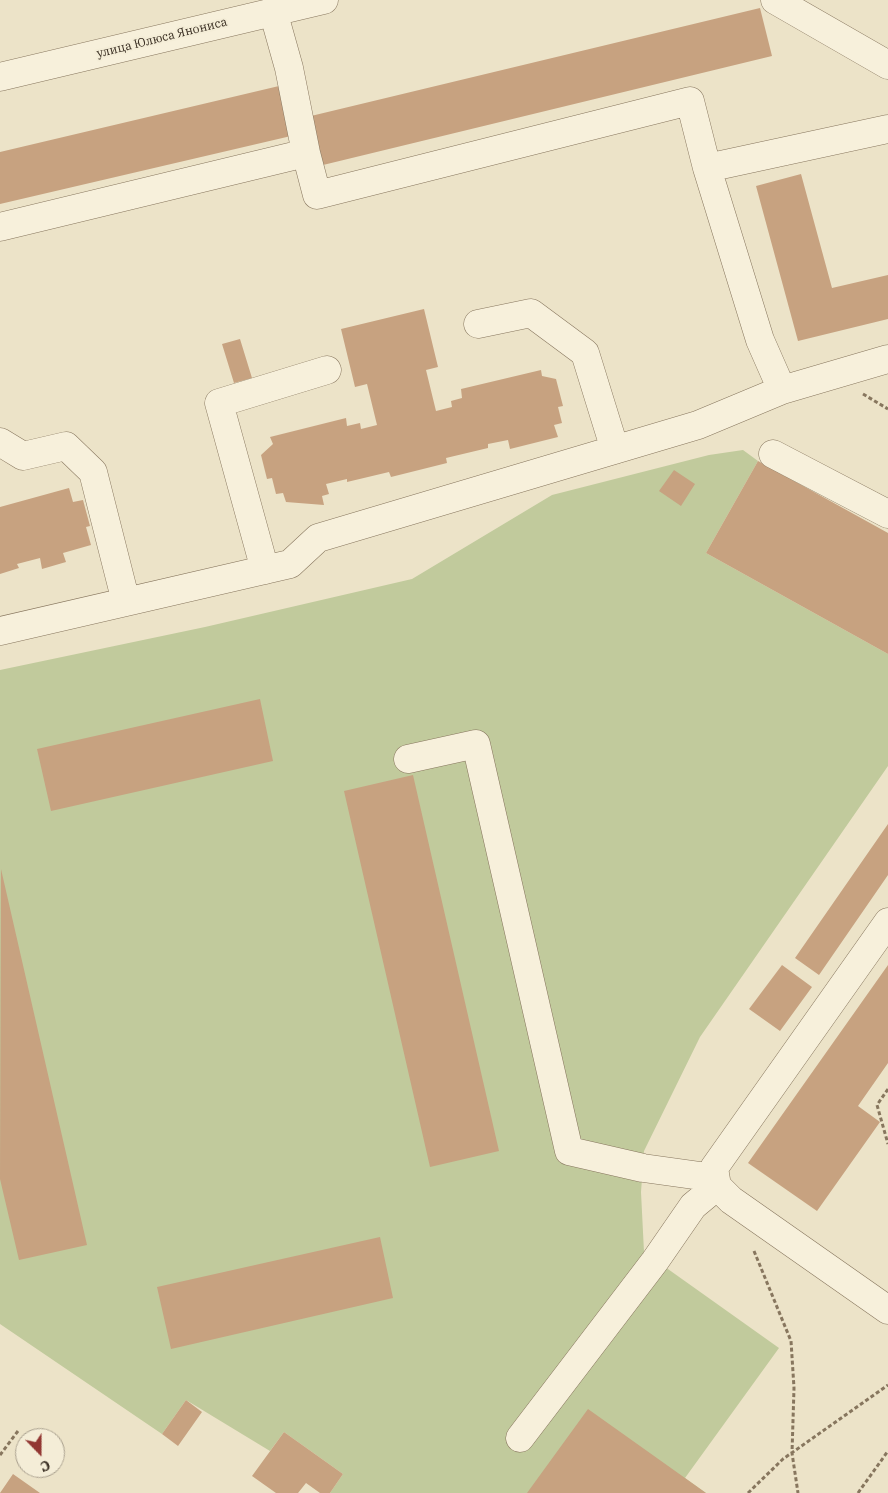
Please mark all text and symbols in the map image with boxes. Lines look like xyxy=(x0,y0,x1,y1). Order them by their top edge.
street label: улица Юлюса Янониса xyxy=(95,15,229,61)
north arrow xyxy=(15,1428,65,1478)
text: С xyxy=(38,1456,53,1476)

